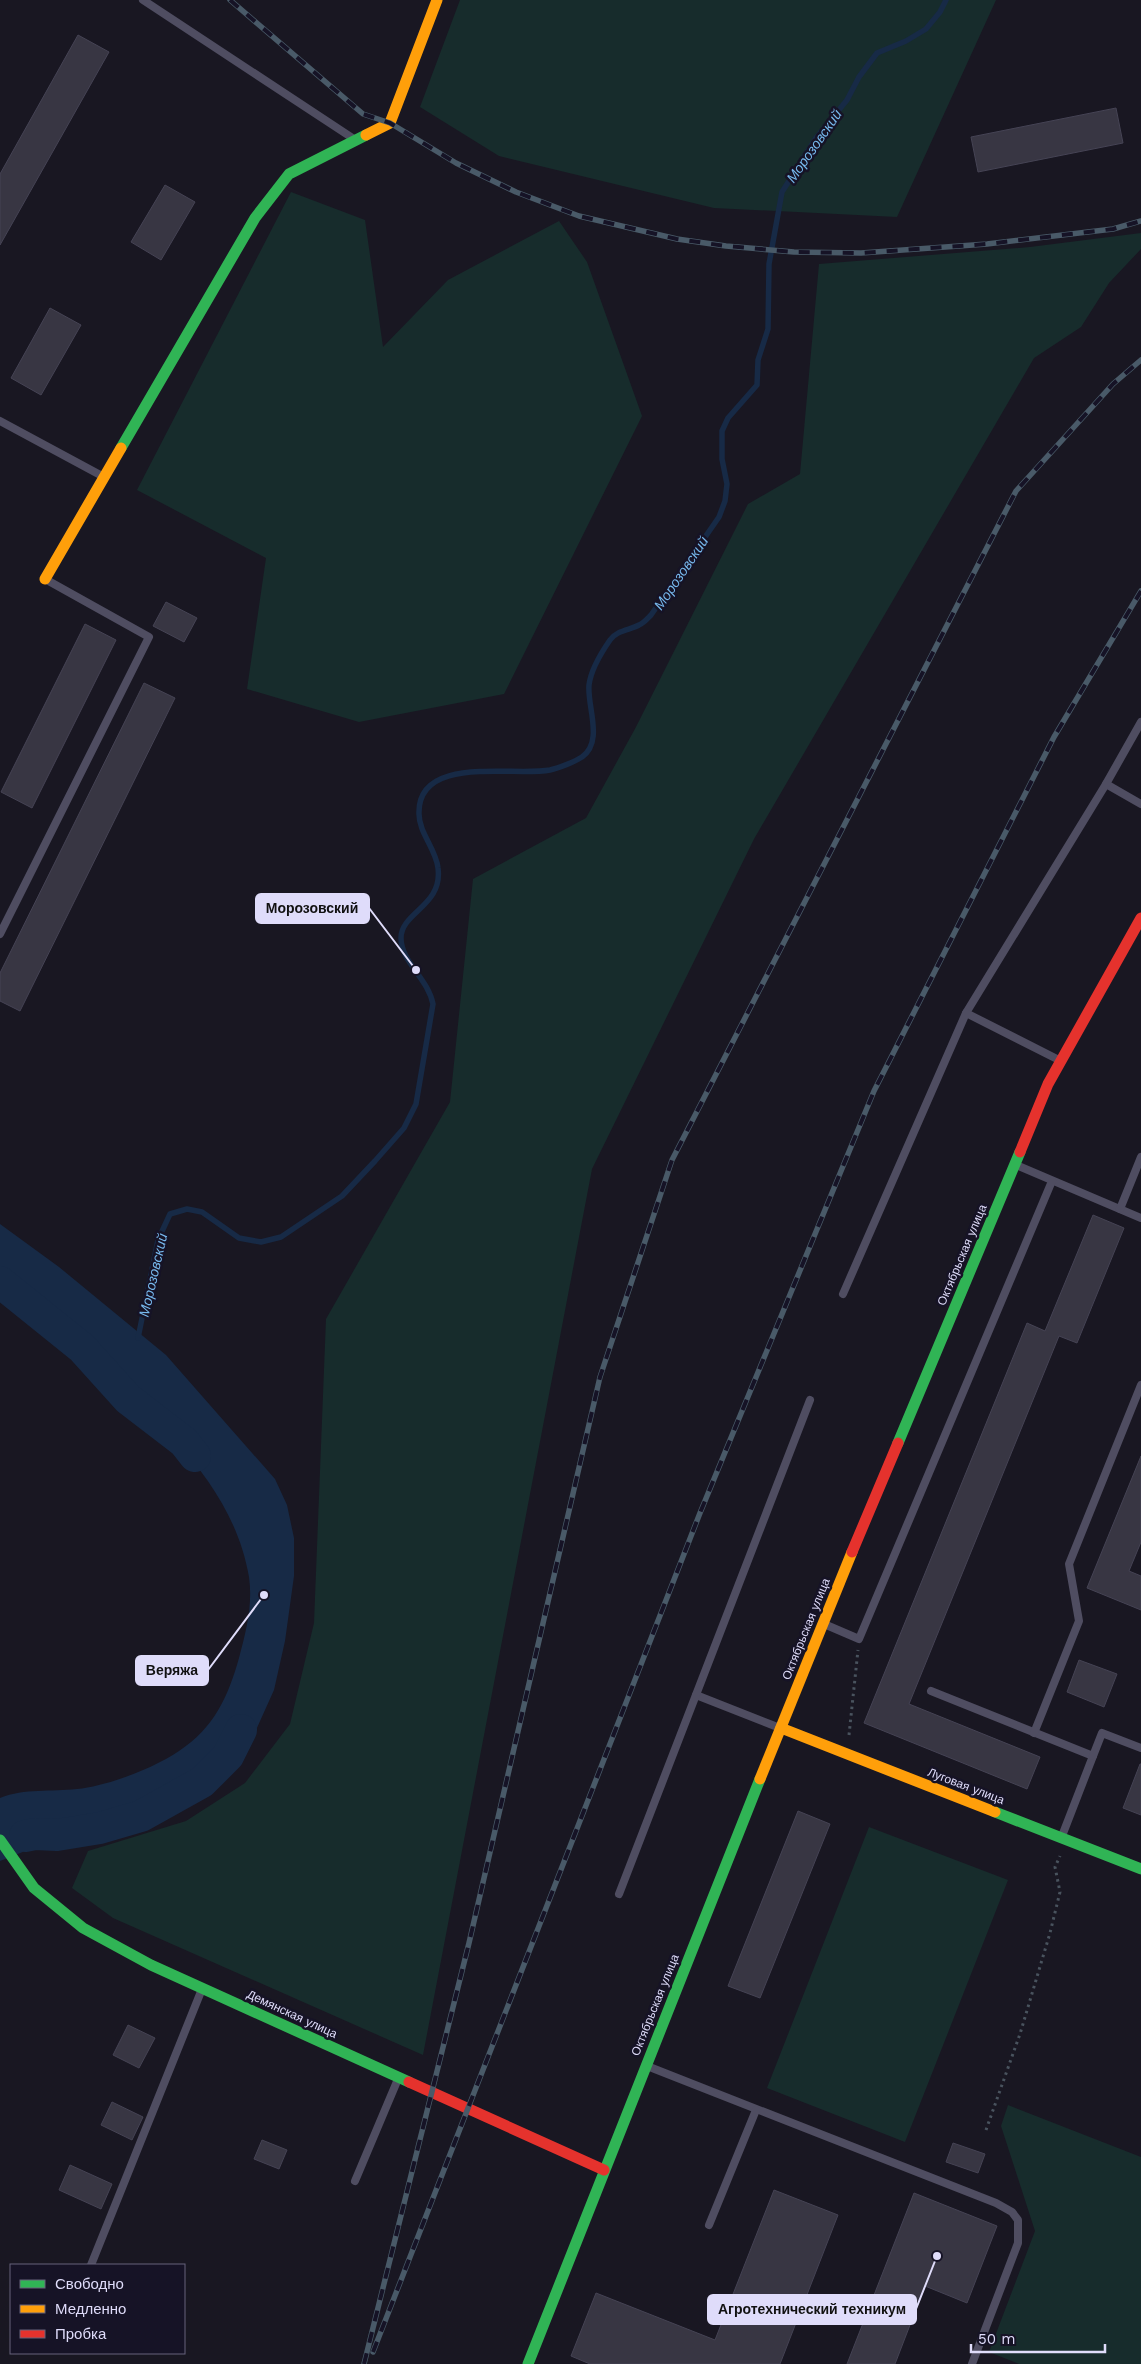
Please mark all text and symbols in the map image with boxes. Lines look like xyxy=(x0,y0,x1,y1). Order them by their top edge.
water label: Морозовский xyxy=(783,106,845,185)
water label: Морозовский xyxy=(651,533,712,613)
callout: Морозовский xyxy=(256,894,369,923)
text: Морозовский xyxy=(266,900,358,916)
street label: Октябрьская улица xyxy=(934,1202,990,1308)
water label: Морозовский xyxy=(136,1231,170,1318)
street label: Октябрьская улица xyxy=(779,1576,833,1682)
callout: Веряжа xyxy=(136,1656,208,1685)
text: Веряжа xyxy=(146,1662,198,1678)
street label: Луговая улица xyxy=(926,1765,1007,1807)
street label: Октябрьская улица xyxy=(628,1952,682,2058)
street label: Демянская улица xyxy=(245,1987,340,2041)
legend xyxy=(10,2264,185,2354)
text: Свободно xyxy=(55,2275,124,2293)
callout: Агротехнический техникум xyxy=(708,2295,916,2324)
text: Медленно xyxy=(55,2300,126,2318)
text: Агротехнический техникум xyxy=(718,2301,906,2317)
scale bar xyxy=(971,2322,1105,2354)
text: Пробка xyxy=(55,2325,107,2343)
text: 50 m xyxy=(978,2330,1015,2348)

